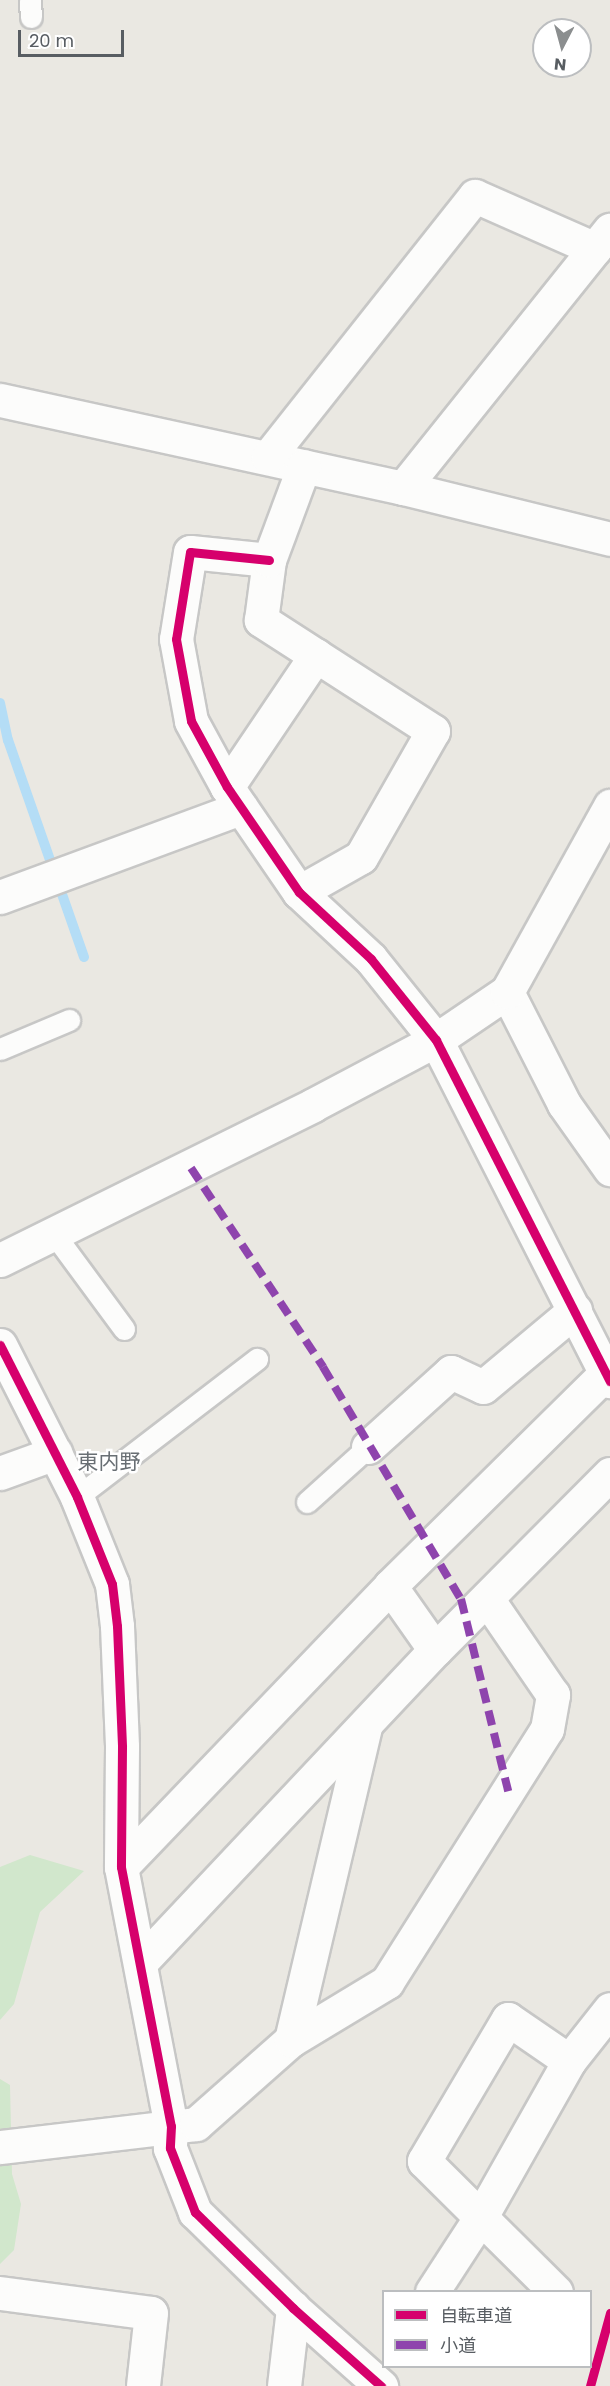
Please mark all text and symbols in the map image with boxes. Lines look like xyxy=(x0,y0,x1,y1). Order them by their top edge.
scale bar xyxy=(21,18,128,56)
north arrow xyxy=(532,18,592,78)
text: 20 m xyxy=(29,28,74,53)
text: N xyxy=(553,52,567,76)
district label: 東内野 xyxy=(78,1449,140,1475)
legend xyxy=(382,2290,592,2368)
text: 自転車道 xyxy=(440,2303,512,2328)
text: 小道 xyxy=(440,2333,476,2358)

